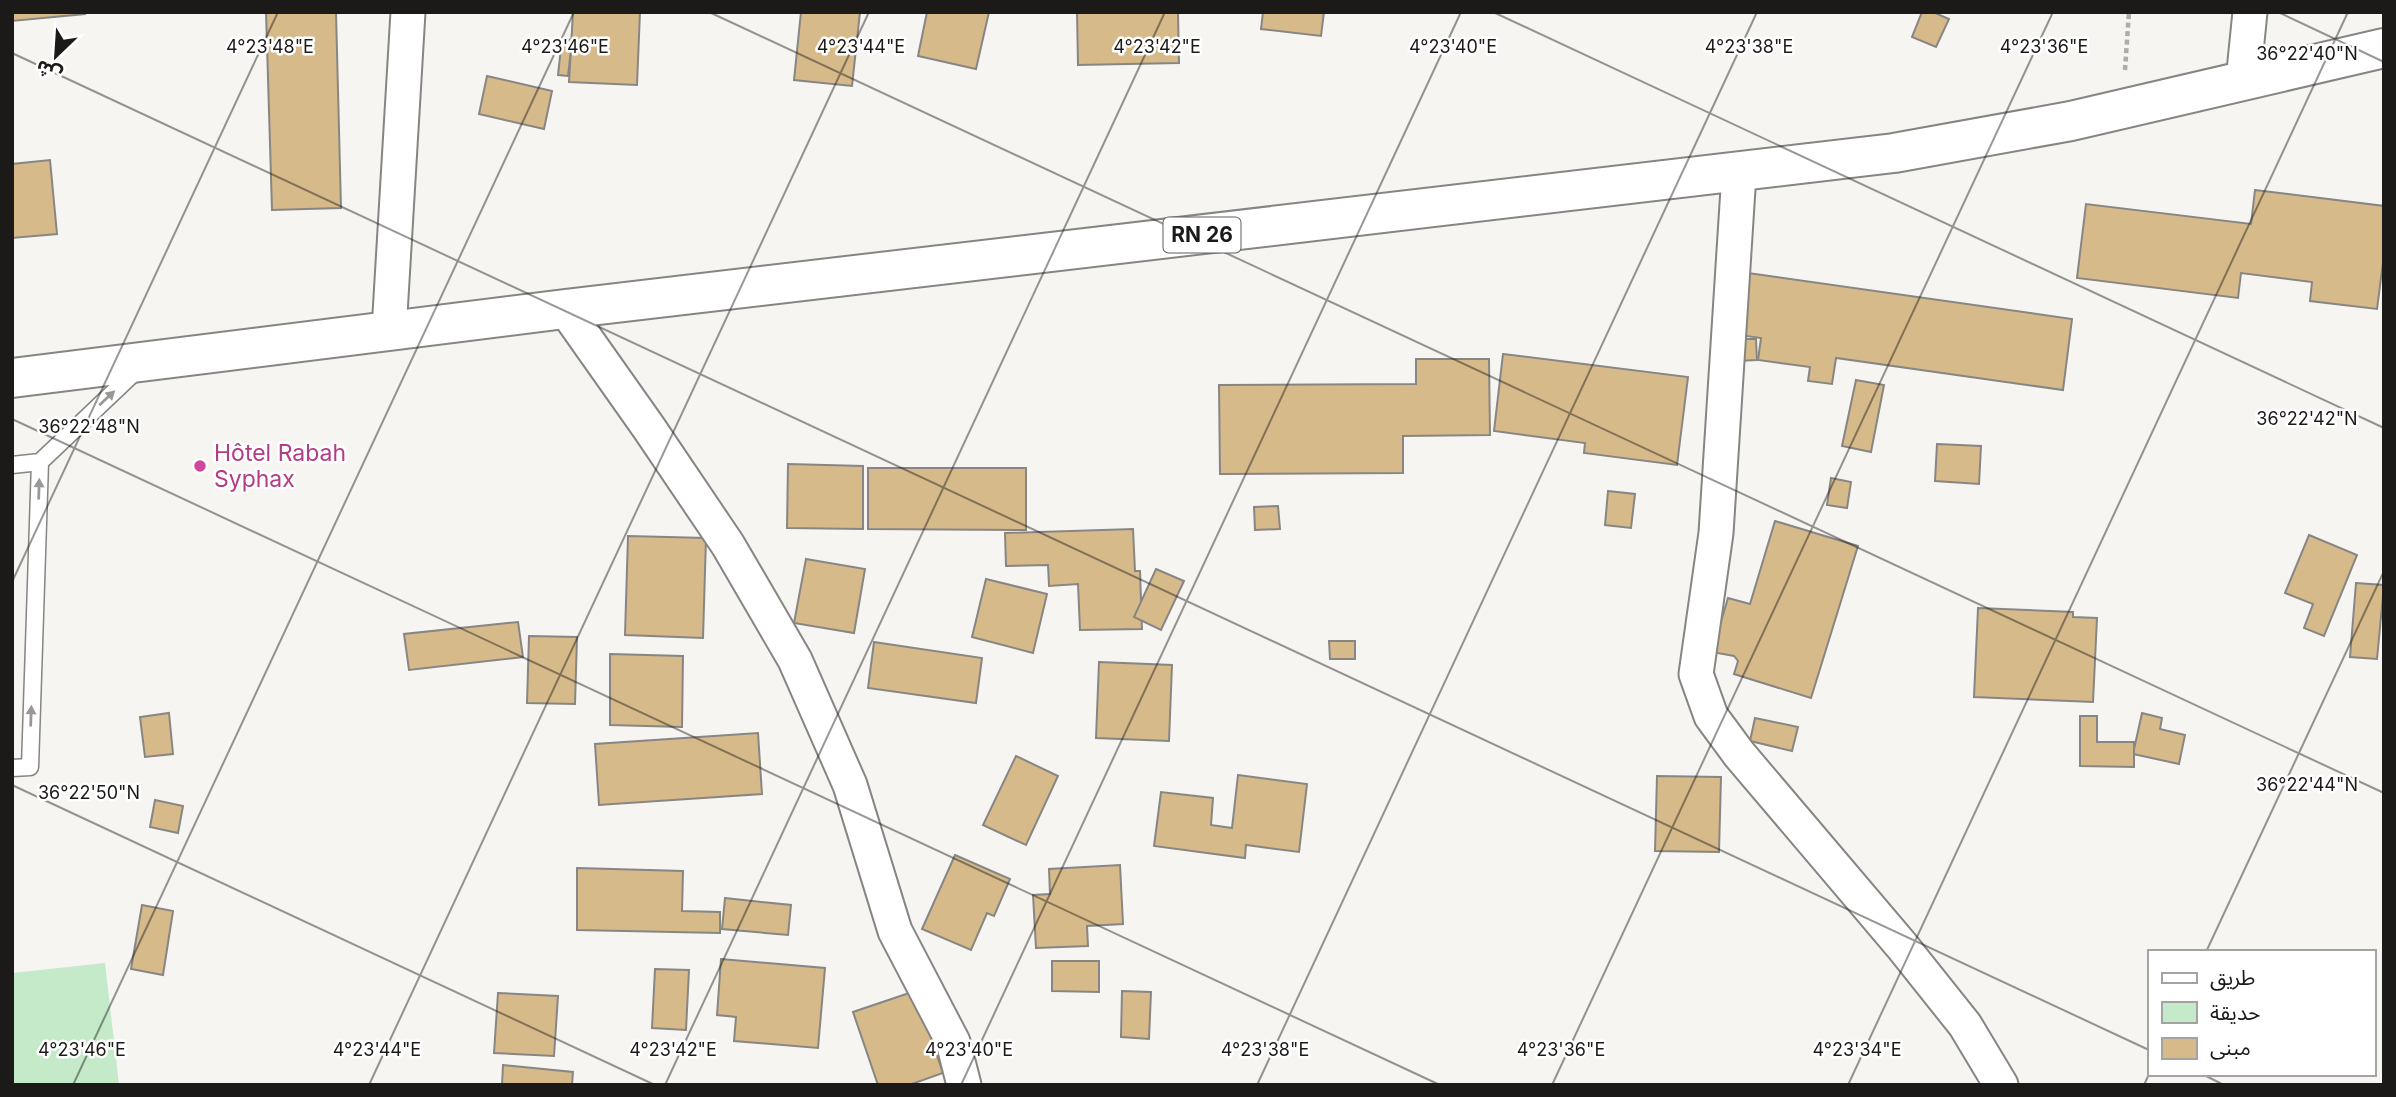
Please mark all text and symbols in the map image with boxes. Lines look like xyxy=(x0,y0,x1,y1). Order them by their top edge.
north arrow xyxy=(21,21,91,91)
text: 4°23'48"E xyxy=(226,36,314,57)
text: 4°23'46"E xyxy=(521,36,609,57)
text: 4°23'44"E xyxy=(817,36,905,57)
text: 4°23'42"E xyxy=(1113,36,1201,57)
text: 4°23'40"E xyxy=(1409,36,1497,57)
text: 4°23'38"E xyxy=(1705,36,1793,57)
text: 4°23'36"E xyxy=(2000,36,2088,57)
text: 36°22'40"N xyxy=(2256,43,2358,64)
text: ش xyxy=(32,55,66,87)
road number: RN 26 xyxy=(1164,218,1240,252)
one-way arrow xyxy=(98,391,115,407)
text: 36°22'42"N xyxy=(2256,408,2358,429)
text: 36°22'48"N xyxy=(38,416,140,437)
place label: Hôtel Rabah Syphax xyxy=(214,439,346,493)
marker: Hôtel Rabah Syphax xyxy=(192,458,208,474)
one-way arrow xyxy=(33,477,44,499)
one-way arrow xyxy=(26,705,37,727)
text: 36°22'44"N xyxy=(2256,774,2358,795)
text: 36°22'50"N xyxy=(38,782,140,803)
legend xyxy=(2148,950,2375,1076)
text: طريق xyxy=(2210,965,2255,991)
text: حديقة xyxy=(2210,1000,2260,1025)
text: مبنى xyxy=(2210,1035,2251,1060)
text: 4°23'46"E xyxy=(38,1039,126,1060)
text: 4°23'44"E xyxy=(333,1039,421,1060)
text: 4°23'42"E xyxy=(629,1039,717,1060)
text: 4°23'40"E xyxy=(925,1039,1013,1060)
text: 4°23'38"E xyxy=(1221,1039,1309,1060)
text: 4°23'36"E xyxy=(1517,1039,1605,1060)
text: 4°23'34"E xyxy=(1813,1039,1901,1060)

